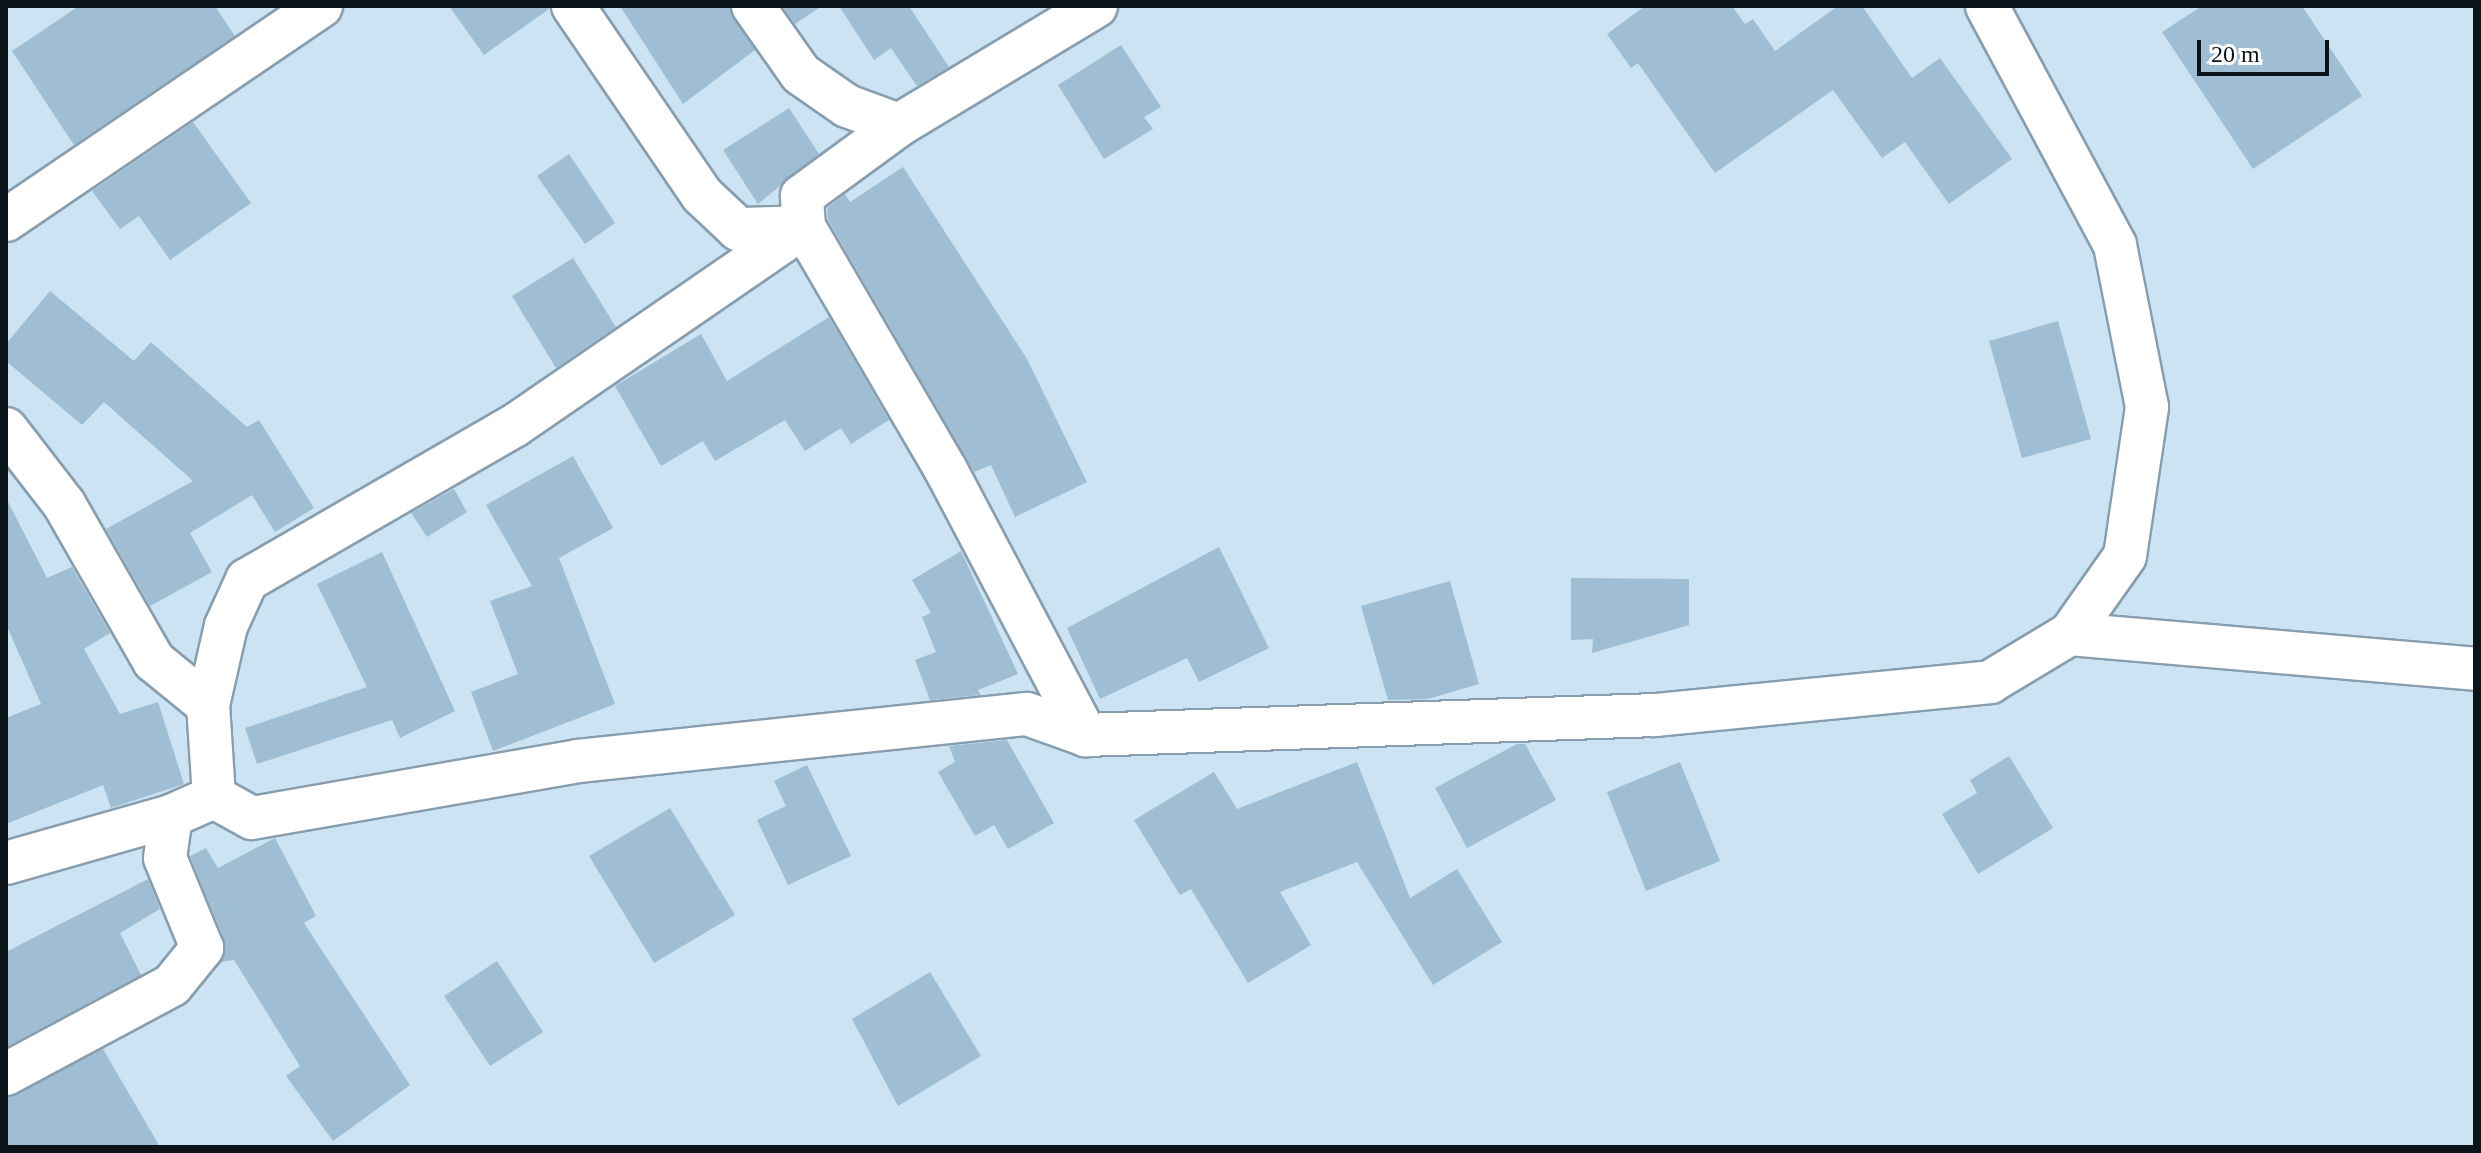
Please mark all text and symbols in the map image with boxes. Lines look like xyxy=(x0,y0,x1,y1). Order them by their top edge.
scale bar xyxy=(2201,24,2333,74)
text: 20 m xyxy=(2211,41,2260,67)

